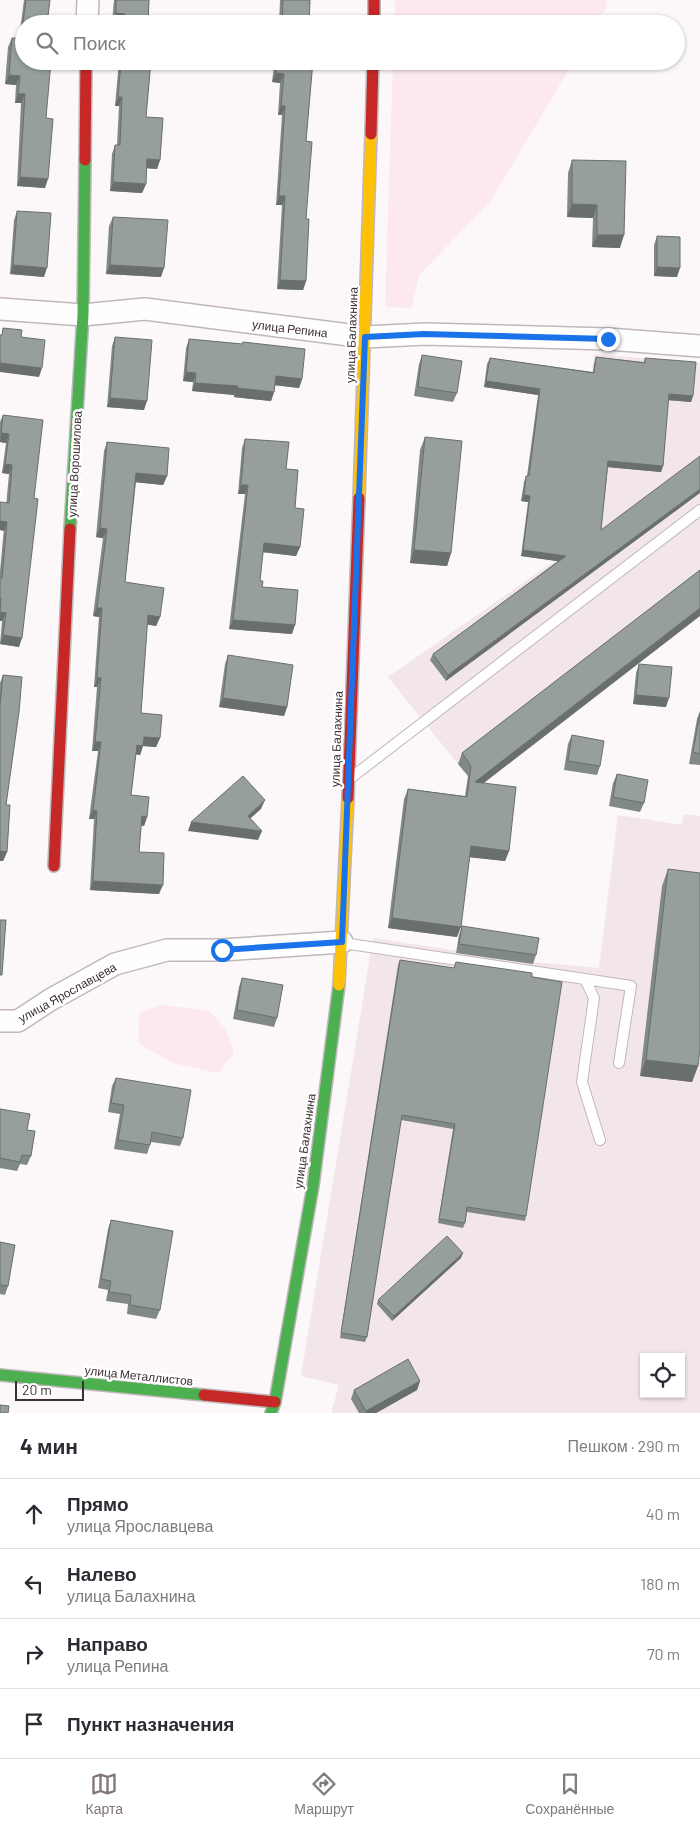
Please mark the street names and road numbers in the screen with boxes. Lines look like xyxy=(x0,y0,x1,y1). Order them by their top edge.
street label: улица Балахнина xyxy=(342,286,361,383)
street label: улица Репина xyxy=(251,316,329,341)
street label: улица Ворошилова xyxy=(64,410,85,518)
street label: улица Балахнина xyxy=(327,690,346,787)
street label: улица Ярославцева xyxy=(16,959,119,1026)
street label: улица Балахнина xyxy=(290,1092,319,1190)
street label: улица Металлистов xyxy=(84,1362,194,1389)

